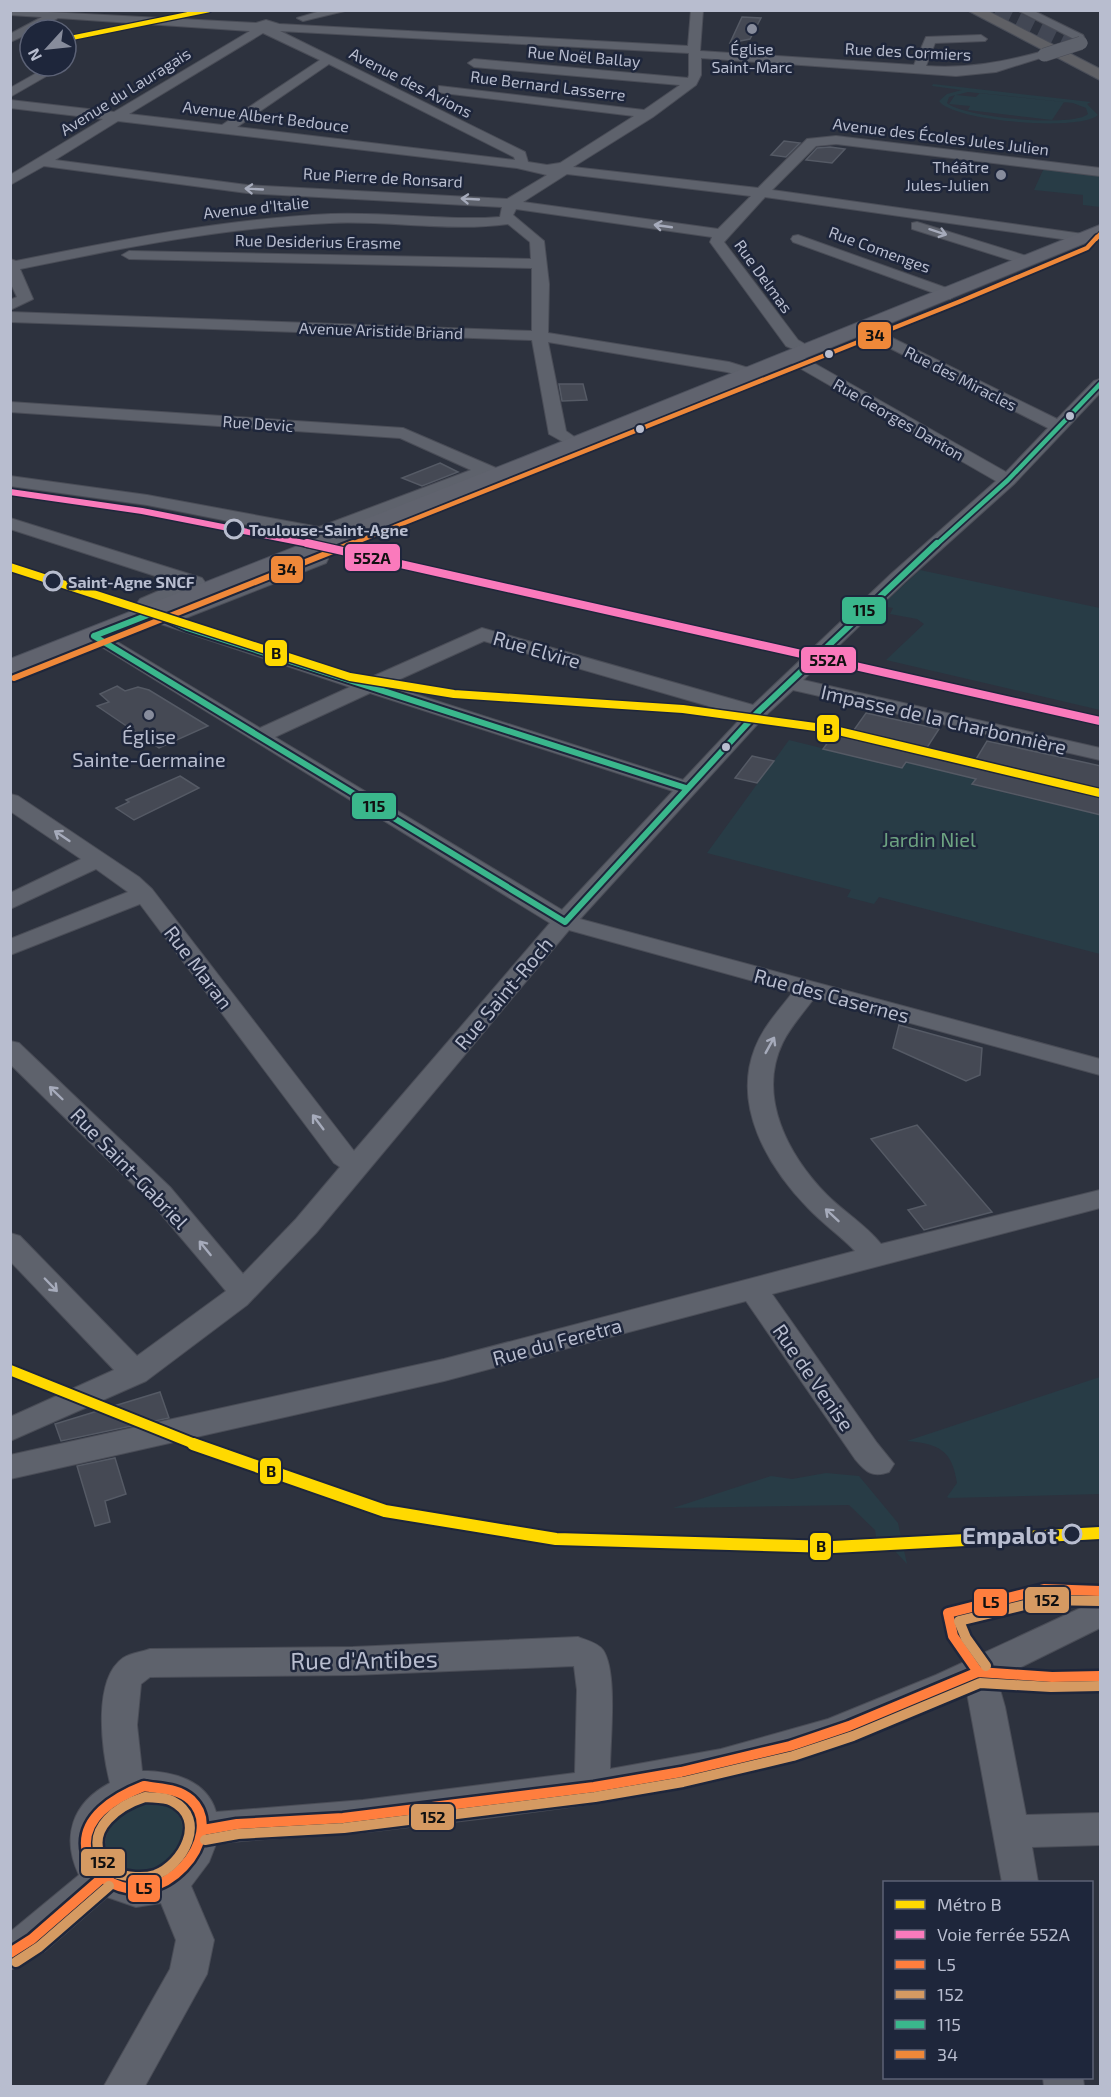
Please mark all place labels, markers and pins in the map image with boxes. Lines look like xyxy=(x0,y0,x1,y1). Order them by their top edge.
marker: Église Saint-Marc xyxy=(745,22,759,36)
place label: Église Saint-Marc xyxy=(711,39,793,76)
place label: Théâtre Jules-Julien xyxy=(905,157,989,194)
marker: Théâtre Jules-Julien xyxy=(994,168,1008,182)
unlabelled marker xyxy=(823,348,835,360)
unlabelled marker xyxy=(1064,410,1076,422)
unlabelled marker xyxy=(634,423,646,435)
marker: Toulouse-Saint-Agne xyxy=(224,519,244,539)
place label: Toulouse-Saint-Agne xyxy=(249,520,408,539)
marker: Saint-Agne SNCF xyxy=(43,571,63,591)
place label: Saint-Agne SNCF xyxy=(68,572,195,591)
marker: Église Sainte-Germaine xyxy=(142,708,156,722)
place label: Église Sainte-Germaine xyxy=(72,724,226,771)
unlabelled marker xyxy=(720,741,732,753)
place label: Empalot xyxy=(962,1520,1057,1549)
marker: Empalot xyxy=(1062,1524,1082,1544)

